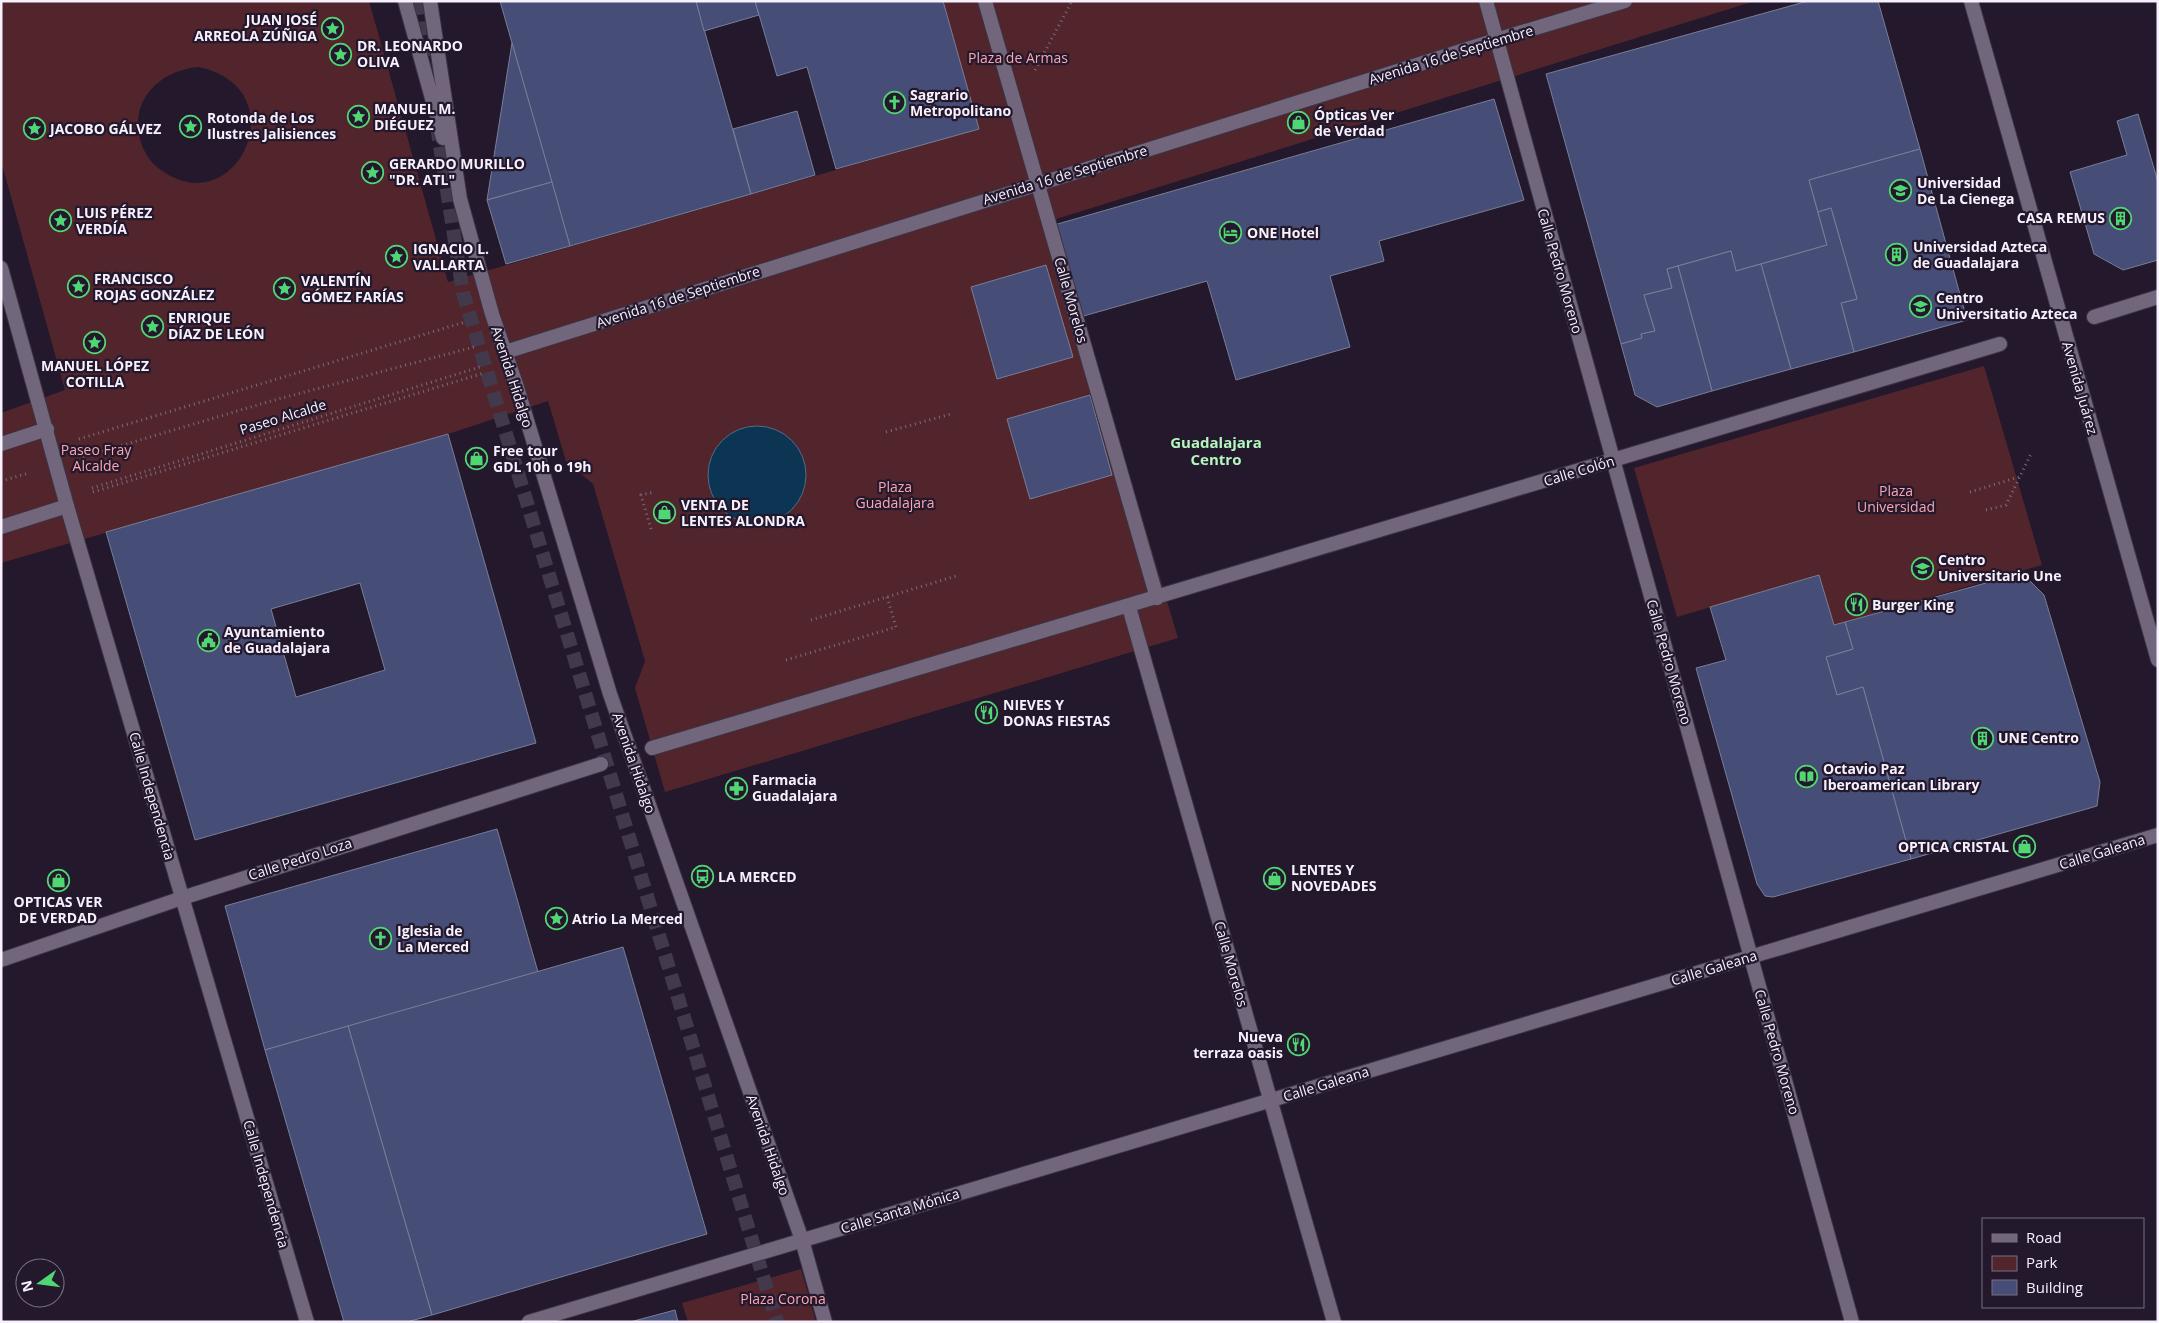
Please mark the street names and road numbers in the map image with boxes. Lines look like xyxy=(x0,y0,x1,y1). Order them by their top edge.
street label: Avenida 16 de Septiembre xyxy=(1366,20,1536,89)
street label: Avenida 16 de Septiembre xyxy=(980,140,1150,209)
street label: Calle Pedro Moreno xyxy=(1534,206,1587,336)
street label: Calle Morelos xyxy=(1050,255,1093,345)
street label: Avenida 16 de Septiembre xyxy=(594,261,762,332)
street label: Avenida Hidalgo xyxy=(487,324,538,430)
street label: Avenida Juárez xyxy=(2058,339,2103,437)
street label: Paseo Alcalde xyxy=(237,394,329,439)
street label: Calle Colón xyxy=(1541,451,1617,490)
street label: Calle Pedro Moreno xyxy=(1643,597,1696,727)
street label: Avenida Hidalgo xyxy=(608,710,661,816)
street label: Calle Independencia xyxy=(125,730,180,862)
street label: Calle Galeana xyxy=(2057,829,2147,874)
street label: Calle Pedro Loza xyxy=(246,833,354,884)
street label: Calle Morelos xyxy=(1210,919,1253,1009)
street label: Calle Galeana xyxy=(1669,945,1759,990)
street label: Calle Pedro Moreno xyxy=(1751,987,1804,1117)
street label: Calle Galeana xyxy=(1281,1061,1371,1106)
street label: Avenida Hidalgo xyxy=(742,1092,795,1198)
street label: Calle Independencia xyxy=(239,1118,294,1250)
street label: Calle Santa Mónica xyxy=(838,1183,962,1238)

